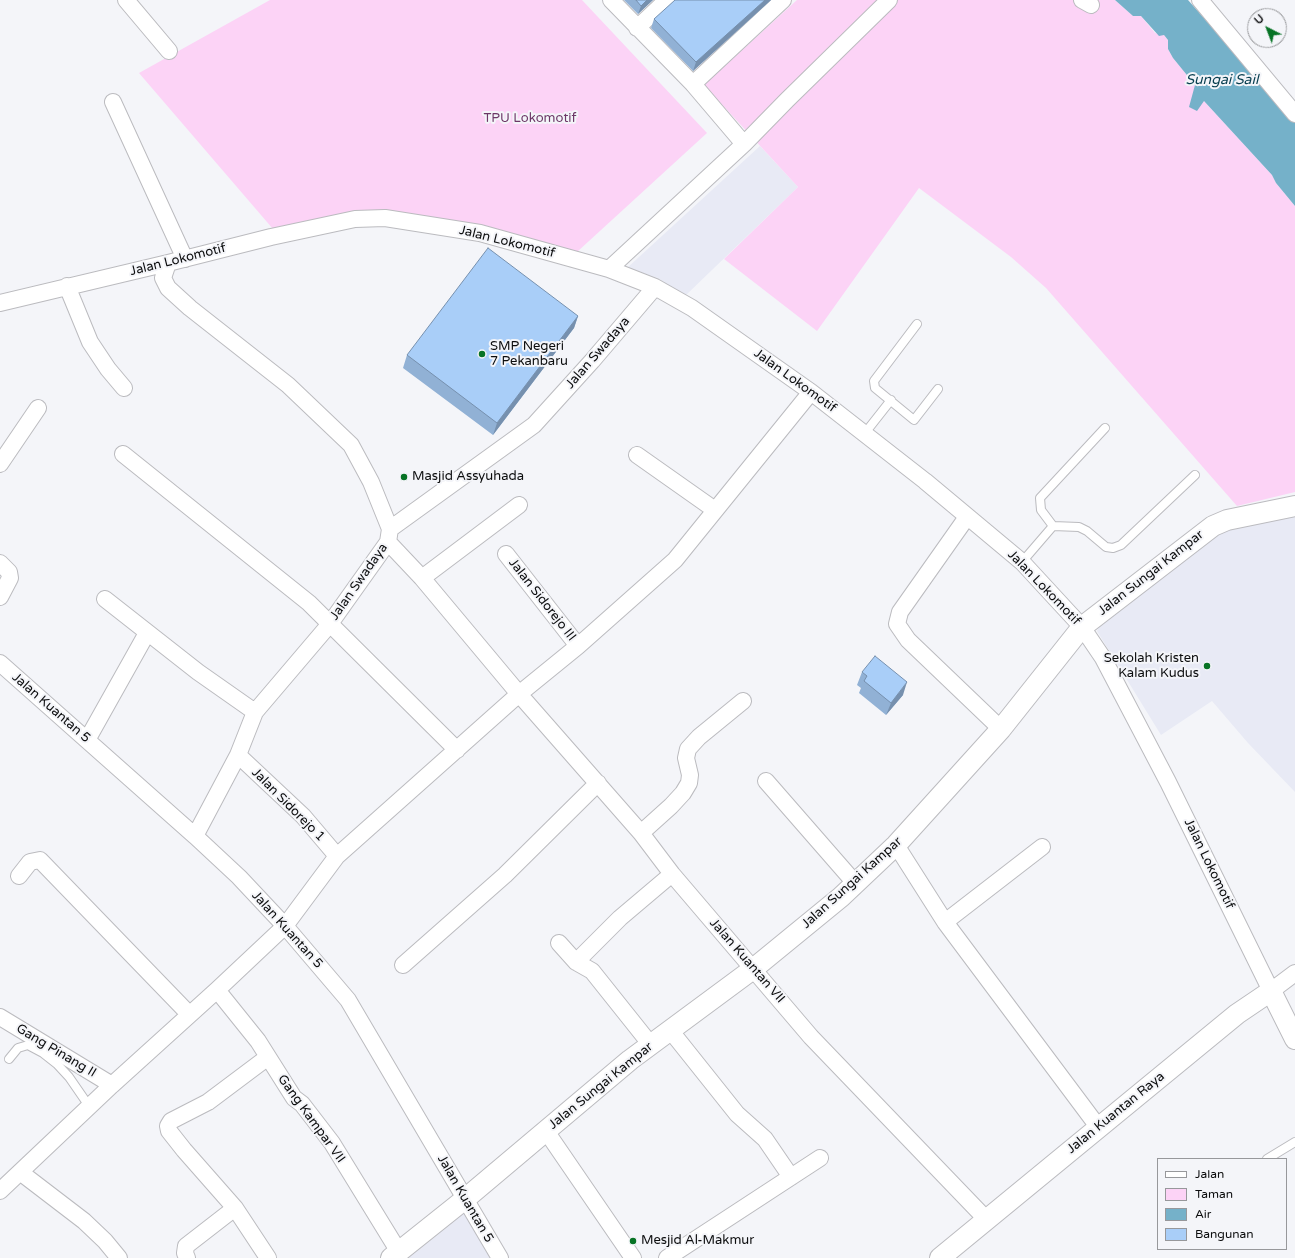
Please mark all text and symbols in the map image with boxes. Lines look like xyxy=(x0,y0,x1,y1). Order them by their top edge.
north arrow xyxy=(1247,8,1287,48)
text: U xyxy=(1252,12,1267,27)
water label: Sungai Sail xyxy=(1186,72,1258,88)
park label: TPU Lokomotif xyxy=(483,111,577,127)
street label: Jalan Lokomotif xyxy=(457,223,557,261)
street label: Jalan Lokomotif xyxy=(128,241,228,279)
street label: Jalan Swadaya xyxy=(563,314,633,392)
place label: SMP Negeri 7 Pekanbaru xyxy=(490,339,568,370)
street label: Jalan Lokomotif xyxy=(751,346,839,416)
marker: SMP Negeri 7 Pekanbaru xyxy=(477,349,487,359)
place label: Masjid Assyuhada xyxy=(412,469,524,485)
marker: Masjid Assyuhada xyxy=(399,472,409,482)
street label: Jalan Sungai Kampar xyxy=(1095,527,1207,619)
street label: Jalan Swadaya xyxy=(327,541,391,623)
street label: Jalan Lokomotif xyxy=(1004,547,1084,629)
street label: Jalan Sidorejo III xyxy=(505,556,579,644)
place label: Sekolah Kristen Kalam Kudus xyxy=(1104,651,1199,682)
marker: Sekolah Kristen Kalam Kudus xyxy=(1202,661,1212,671)
street label: Jalan Kuantan 5 xyxy=(9,670,93,746)
street label: Jalan Sidorejo 1 xyxy=(248,765,328,845)
street label: Jalan Lokomotif xyxy=(1180,816,1238,912)
street label: Jalan Sungai Kampar xyxy=(799,834,905,932)
street label: Jalan Kuantan 5 xyxy=(248,888,326,972)
street label: Jalan Kuantan VII xyxy=(706,916,788,1006)
street label: Gang Pinang II xyxy=(13,1021,99,1081)
street label: Jalan Sungai Kampar xyxy=(546,1039,656,1133)
street label: Jalan Kuantan Raya xyxy=(1064,1069,1168,1157)
street label: Gang Kampar VII xyxy=(274,1072,348,1166)
street label: Jalan Kuantan 5 xyxy=(434,1152,496,1246)
legend xyxy=(1157,1158,1287,1250)
text: Jalan xyxy=(1195,1167,1224,1181)
text: Taman xyxy=(1195,1187,1233,1201)
text: Air xyxy=(1195,1207,1211,1221)
text: Bangunan xyxy=(1195,1227,1254,1241)
place label: Mesjid Al-Makmur xyxy=(641,1233,754,1249)
marker: Mesjid Al-Makmur xyxy=(628,1236,638,1246)

